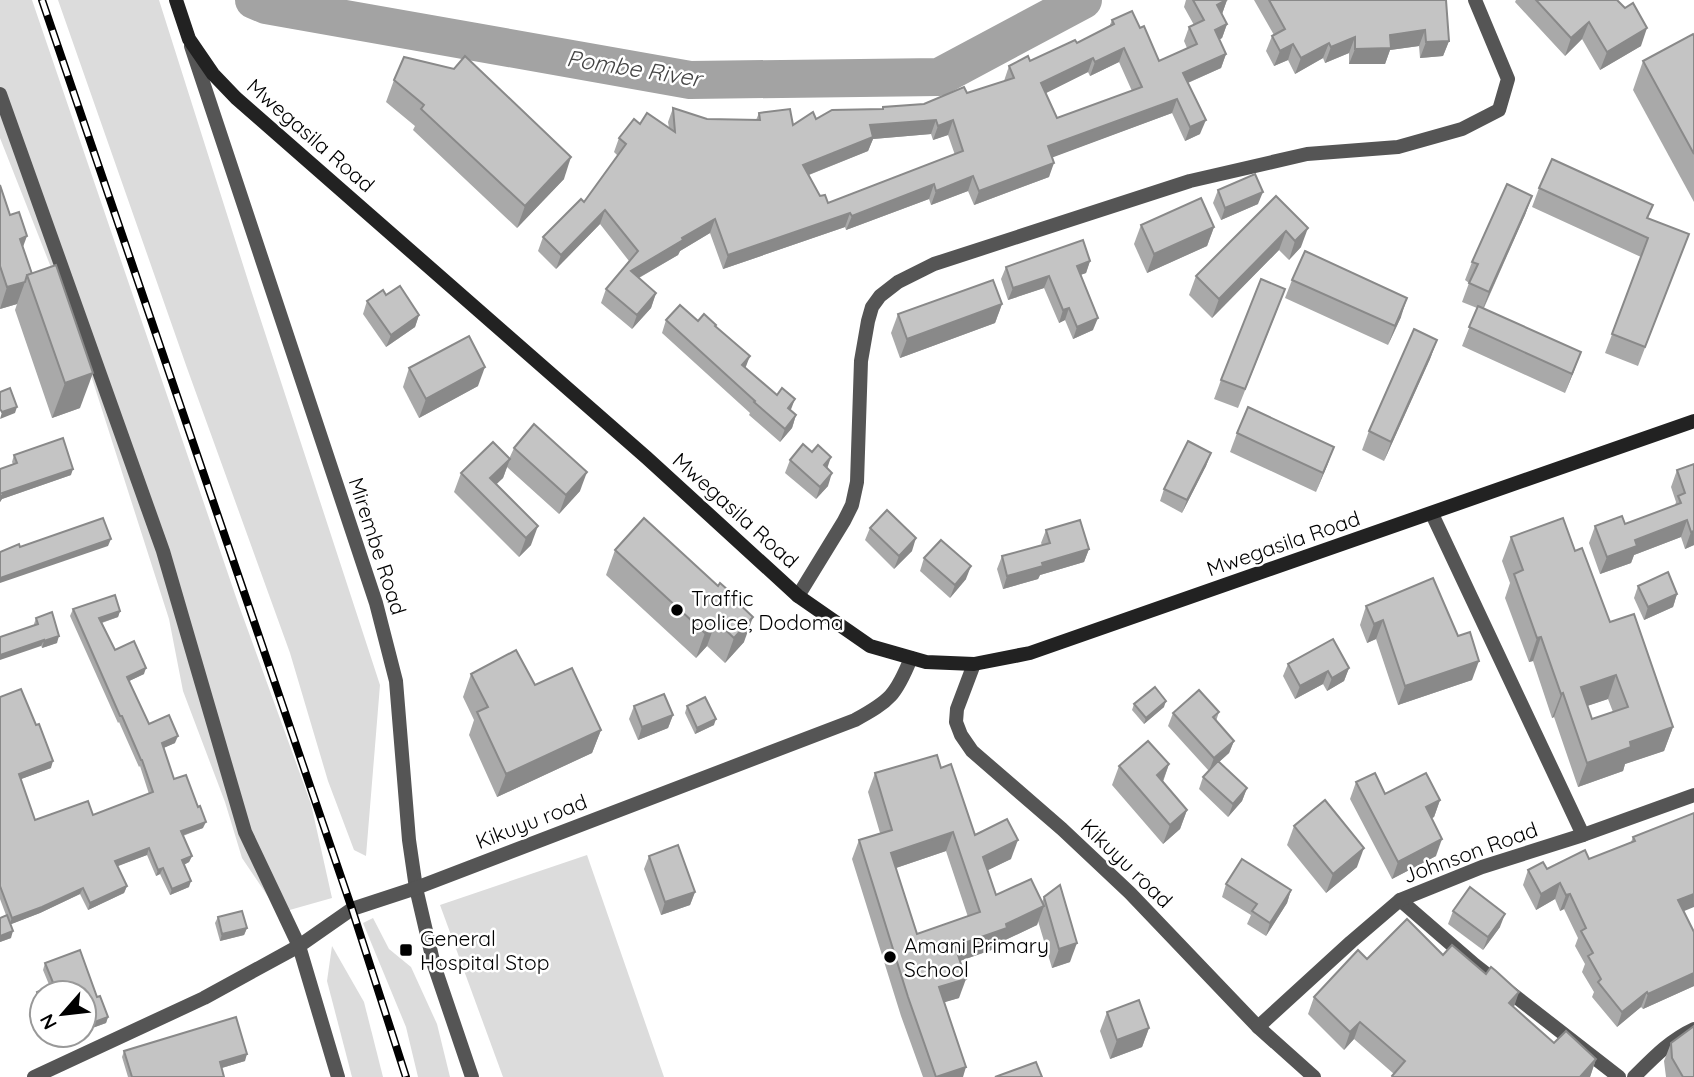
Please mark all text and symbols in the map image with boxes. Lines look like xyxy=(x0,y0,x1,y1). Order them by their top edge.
water label: Pombe River xyxy=(565,43,706,93)
street label: Mwegasila Road xyxy=(242,73,380,197)
street label: Mwegasila Road xyxy=(668,447,804,573)
street label: Mirembe Road xyxy=(344,474,412,618)
street label: Mwegasila Road xyxy=(1203,505,1363,581)
place label: Traffic police, Dodoma xyxy=(691,585,844,635)
marker: Traffic police, Dodoma xyxy=(669,602,685,618)
street label: Kikuyu road xyxy=(472,788,590,854)
street label: Kikuyu road xyxy=(1076,813,1178,913)
street label: Johnson Road xyxy=(1399,816,1541,888)
place label: General Hospital Stop xyxy=(420,925,550,975)
place label: Amani Primary School xyxy=(904,932,1049,982)
marker: General Hospital Stop xyxy=(398,942,414,958)
marker: Amani Primary School xyxy=(882,949,898,965)
north arrow xyxy=(28,979,98,1049)
text: N xyxy=(34,1010,62,1034)

